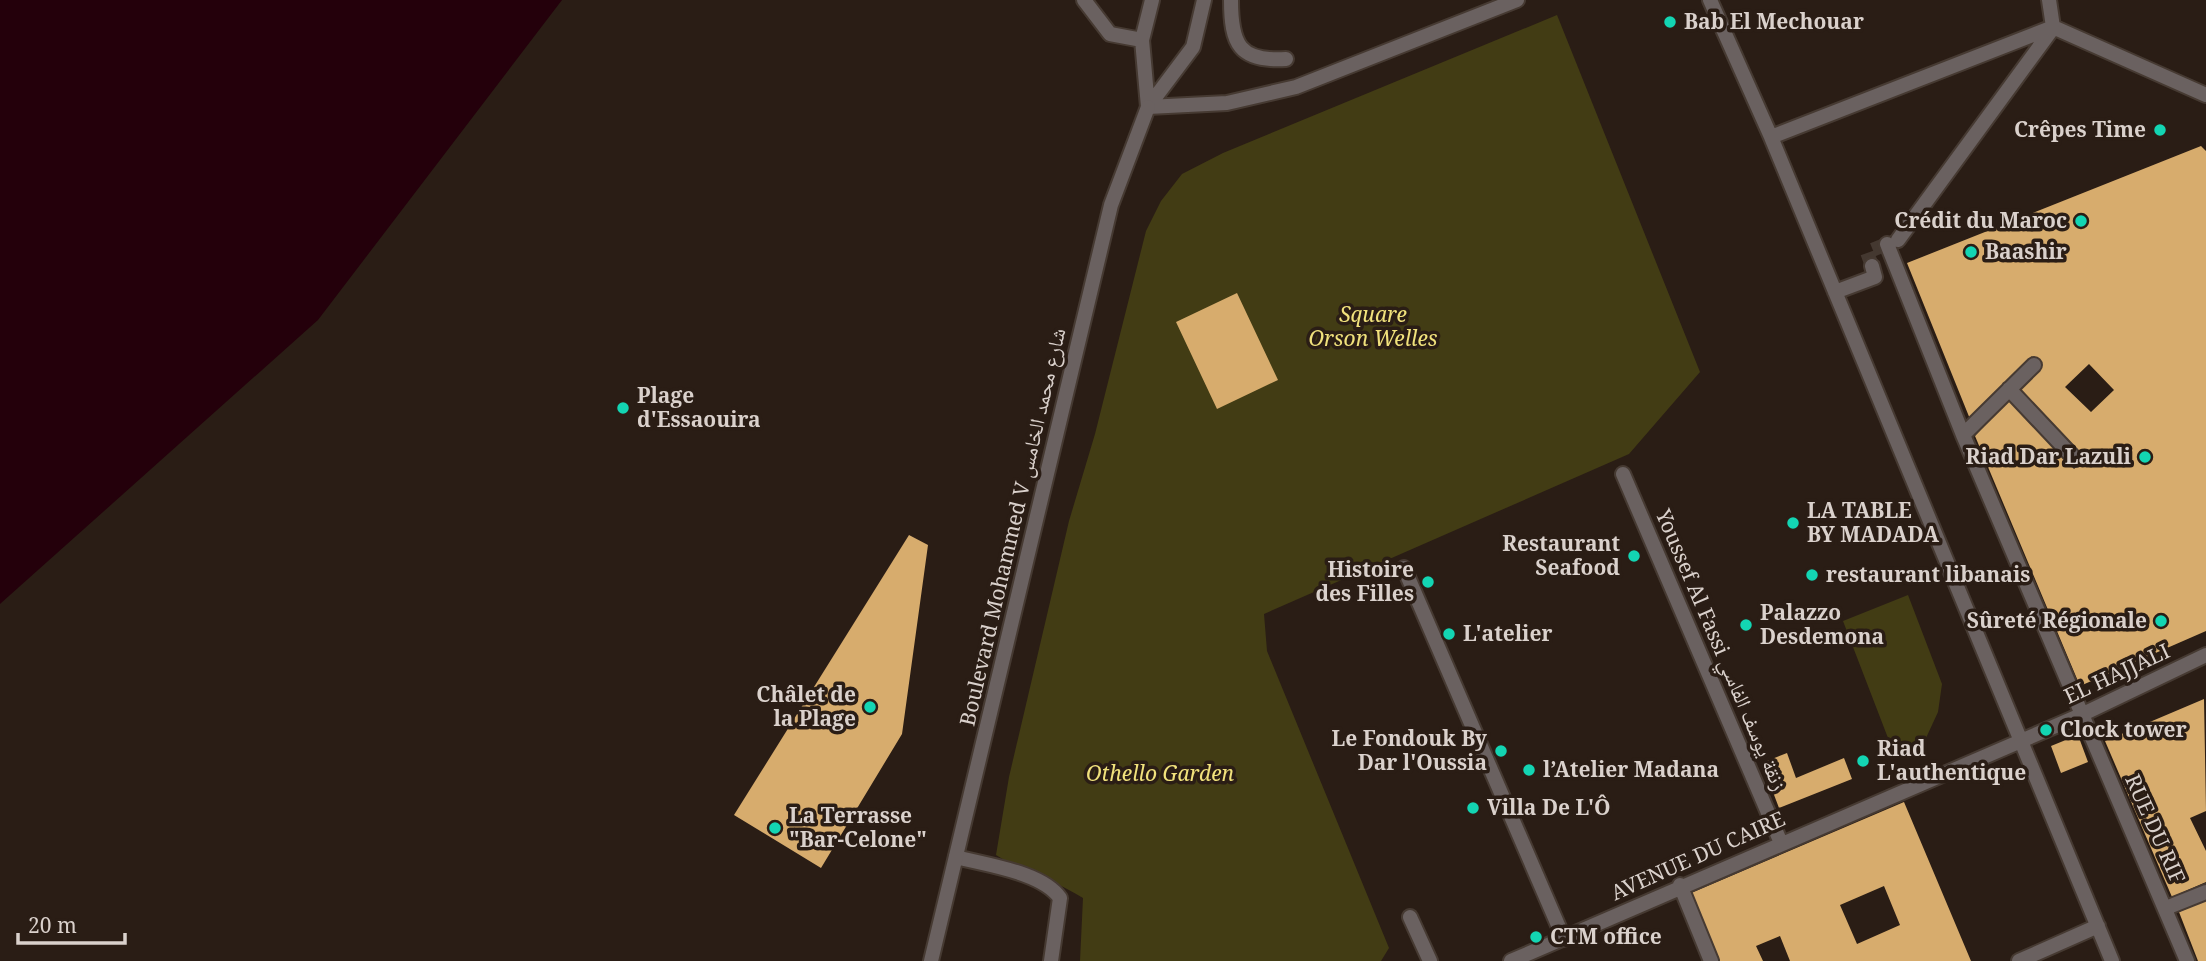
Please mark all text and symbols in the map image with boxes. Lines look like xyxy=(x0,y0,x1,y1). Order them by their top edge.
place label: Bab El Mechouar xyxy=(1684,7,1864,35)
marker: Bab El Mechouar xyxy=(1662,14,1678,30)
place label: Crêpes Time xyxy=(2014,115,2146,143)
marker: Crêpes Time xyxy=(2152,122,2168,138)
place label: Crédit du Maroc xyxy=(1894,206,2067,234)
marker: Crédit du Maroc xyxy=(2073,213,2089,229)
place label: Baashir xyxy=(1985,237,2067,265)
marker: Baashir xyxy=(1963,244,1979,260)
park label: Square Orson Welles xyxy=(1308,300,1438,352)
street label: Boulevard Mohammed V شارع محمد الخامس xyxy=(953,325,1072,729)
place label: Plage d'Essaouira xyxy=(637,381,761,433)
marker: Plage d'Essaouira xyxy=(615,400,631,416)
place label: Riad Dar Lazuli xyxy=(1966,442,2132,470)
marker: Riad Dar Lazuli xyxy=(2137,449,2153,465)
place label: LA TABLE BY MADADA xyxy=(1807,496,1939,548)
street label: Youssef Al Fassi زنقة يوسف الفاسي xyxy=(1646,504,1794,796)
marker: LA TABLE BY MADADA xyxy=(1785,515,1801,531)
place label: Restaurant Seafood xyxy=(1502,529,1620,581)
marker: Restaurant Seafood xyxy=(1626,548,1642,564)
place label: Histoire des Filles xyxy=(1315,555,1414,607)
place label: restaurant libanais xyxy=(1826,560,2030,588)
marker: restaurant libanais xyxy=(1804,567,1820,583)
marker: Histoire des Filles xyxy=(1420,574,1436,590)
place label: Palazzo Desdemona xyxy=(1760,598,1884,650)
place label: Sûreté Régionale xyxy=(1967,606,2147,634)
marker: Sûreté Régionale xyxy=(2153,613,2169,629)
marker: Palazzo Desdemona xyxy=(1738,617,1754,633)
place label: L'atelier xyxy=(1463,619,1552,647)
marker: L'atelier xyxy=(1441,626,1457,642)
street label: EL HAJJALI xyxy=(2059,636,2174,710)
place label: Châlet de la Plage xyxy=(756,680,856,732)
marker: Châlet de la Plage xyxy=(862,699,878,715)
place label: Clock tower xyxy=(2060,715,2187,743)
marker: Clock tower xyxy=(2038,722,2054,738)
place label: Le Fondouk By Dar l'Oussia xyxy=(1331,724,1488,776)
place label: Riad L'authentique xyxy=(1877,734,2026,786)
marker: Le Fondouk By Dar l'Oussia xyxy=(1493,743,1509,759)
marker: Riad L'authentique xyxy=(1855,753,1871,769)
place label: l’Atelier Madana xyxy=(1543,755,1719,783)
park label: Othello Garden xyxy=(1086,759,1235,787)
marker: l’Atelier Madana xyxy=(1521,762,1537,778)
street label: RUE DU RIF xyxy=(2119,770,2192,888)
place label: Villa De L'Ô xyxy=(1487,793,1611,821)
marker: Villa De L'Ô xyxy=(1465,800,1481,816)
place label: La Terrasse "Bar-Celone" xyxy=(789,801,927,853)
street label: AVENUE DU CAIRE xyxy=(1606,804,1789,906)
marker: La Terrasse "Bar-Celone" xyxy=(767,820,783,836)
scale bar xyxy=(18,902,124,946)
text: 20 m xyxy=(28,911,77,939)
place label: CTM office xyxy=(1550,922,1662,950)
marker: CTM office xyxy=(1528,929,1544,945)

